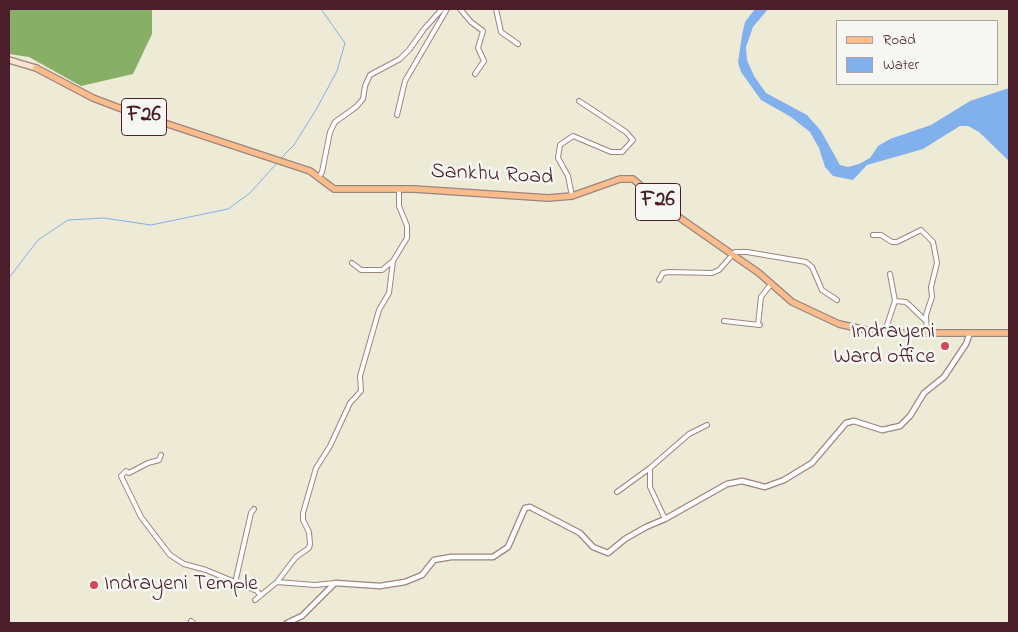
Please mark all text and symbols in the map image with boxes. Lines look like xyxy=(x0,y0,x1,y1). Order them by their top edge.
legend xyxy=(836,20,998,85)
text: Road xyxy=(883,29,916,51)
text: Water xyxy=(883,54,919,76)
road number: F26 xyxy=(122,98,166,136)
street label: Sankhu Road xyxy=(430,160,554,192)
road number: F26 xyxy=(636,183,680,220)
place label: Indrayeni Ward office xyxy=(833,320,935,372)
marker: Indrayeni Ward office xyxy=(939,340,951,352)
place label: Indrayeni Temple xyxy=(104,572,258,598)
marker: Indrayeni Temple xyxy=(88,579,100,591)

